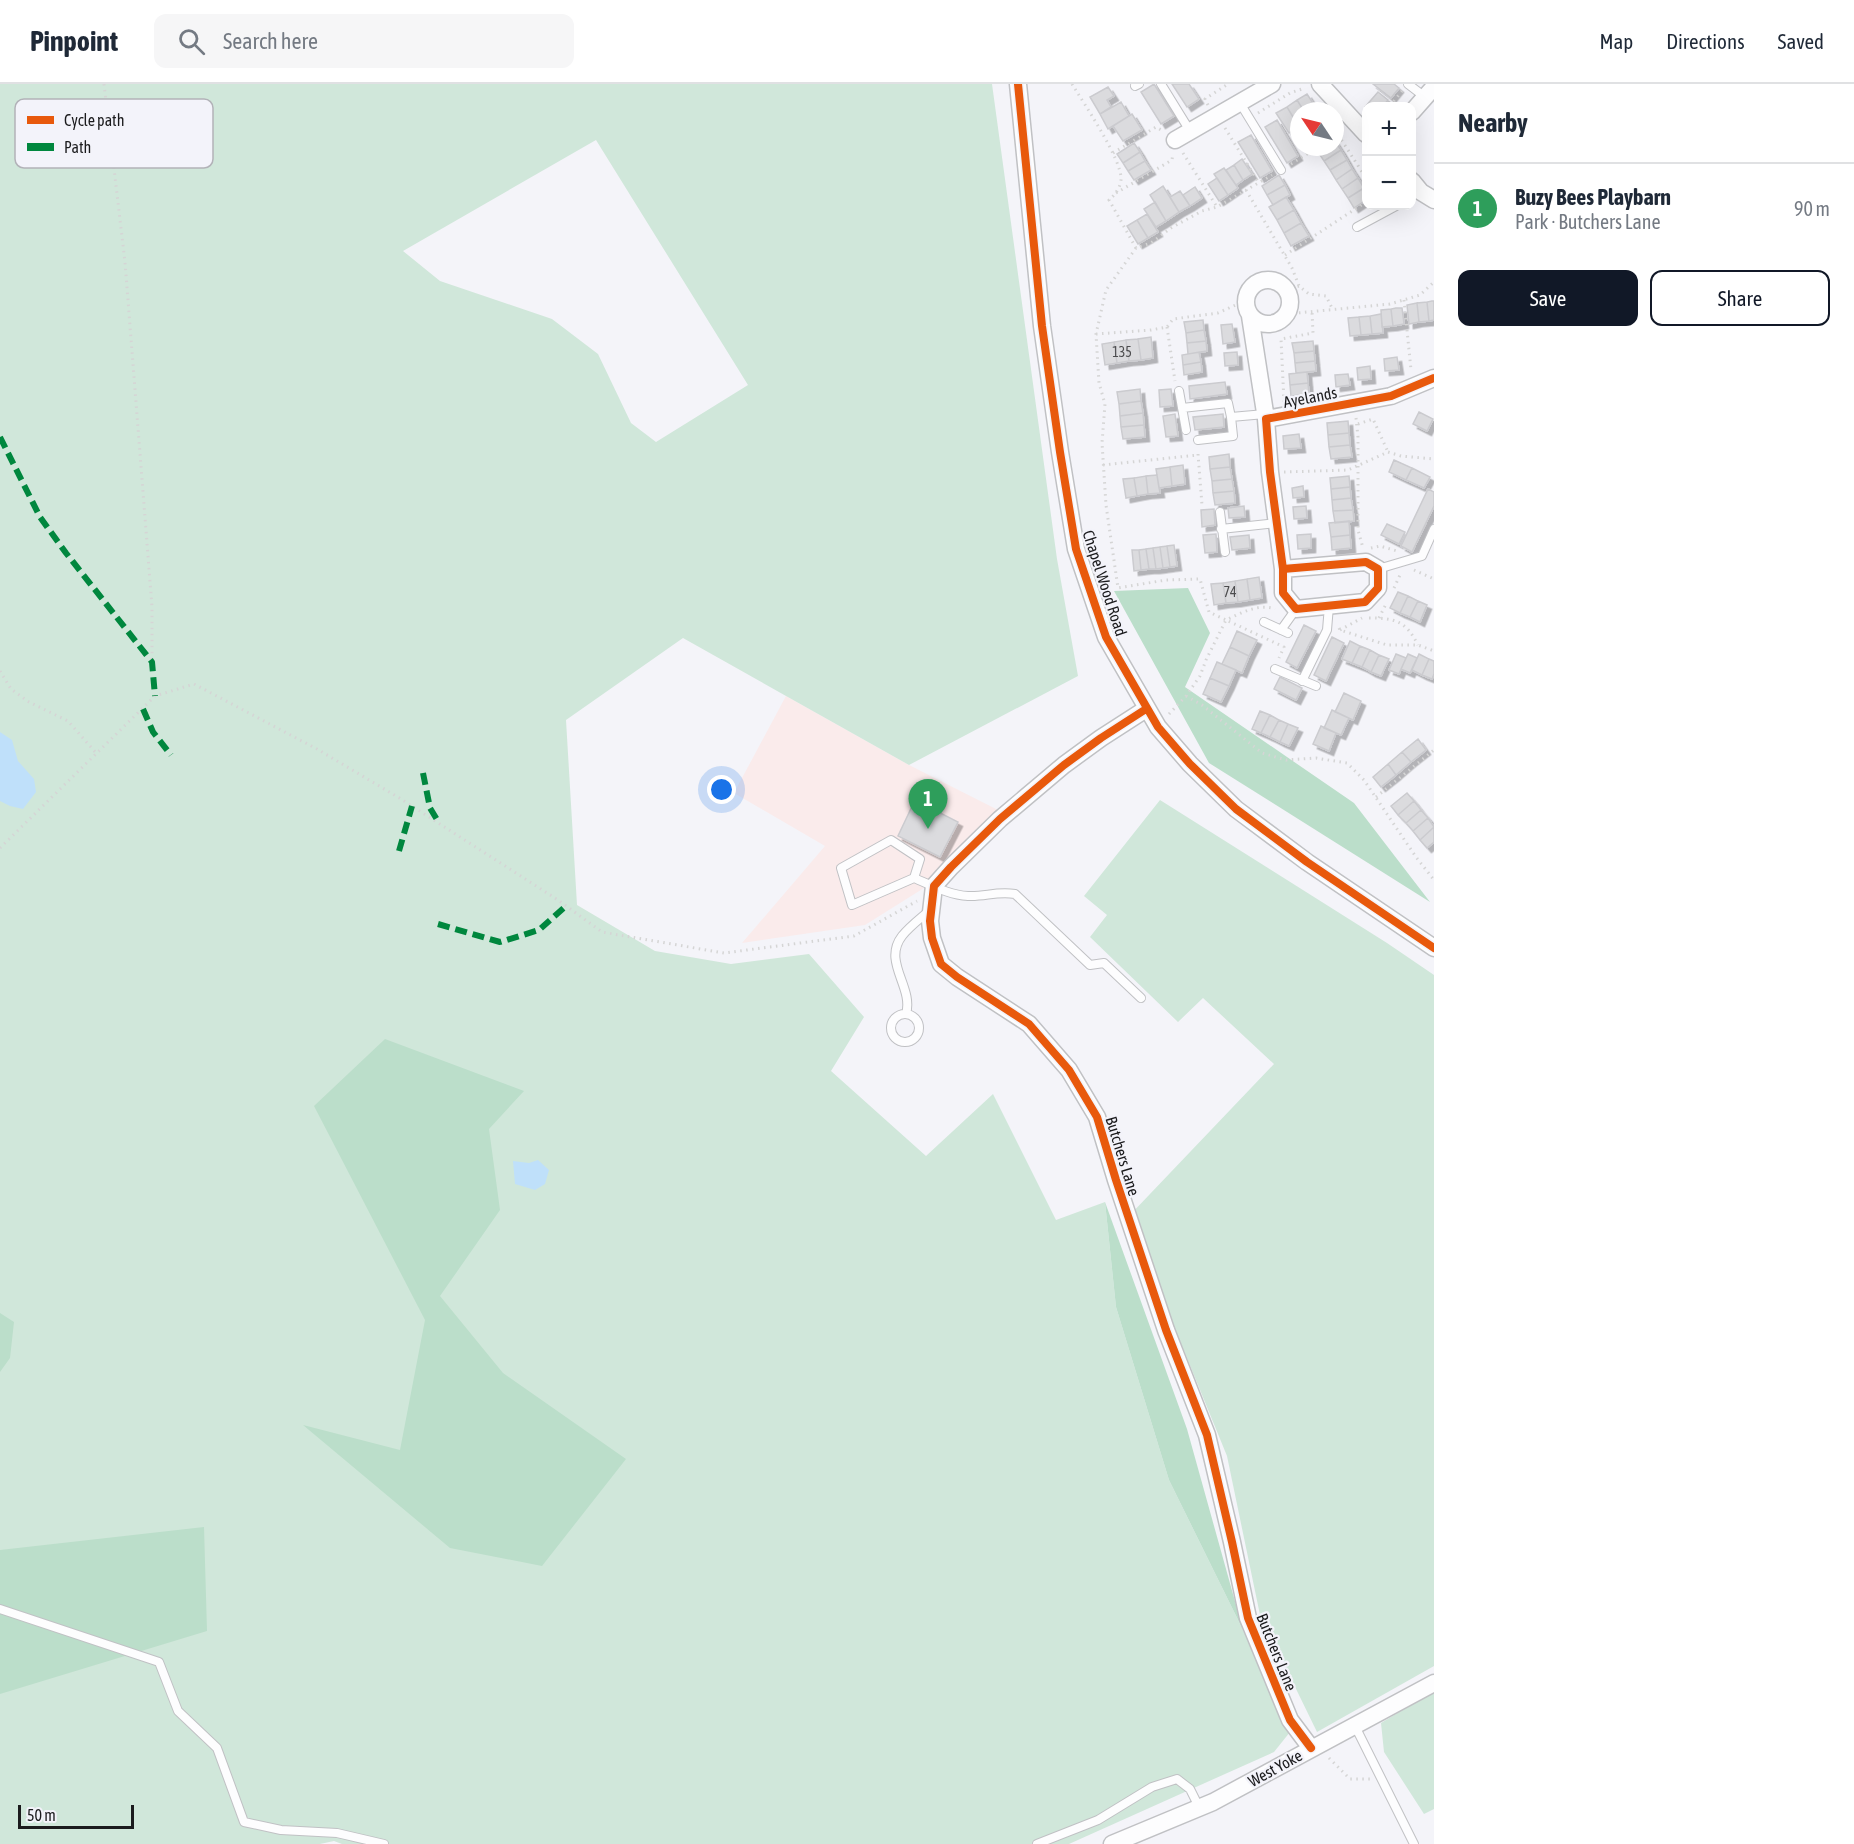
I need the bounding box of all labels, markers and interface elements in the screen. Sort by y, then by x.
search box [154,14,574,68]
text: Pinpoint [30,25,118,57]
icon: search [175,25,208,58]
text: Search here [223,28,318,54]
text: Map [1599,29,1633,53]
text: Directions [1666,29,1745,53]
text: Saved [1778,29,1824,53]
legend [15,99,213,168]
north arrow [1290,102,1344,156]
map controls [1362,102,1416,210]
button: + [1362,102,1416,156]
text: Nearby [1458,108,1528,138]
text: Cycle path [64,111,124,130]
text: Path [64,138,91,156]
button: − [1362,156,1416,210]
text: Buzy Bees Playbarn [1515,184,1671,210]
text: 1 [1473,197,1482,220]
text: 90 m [1794,197,1830,220]
text: Park · Butchers Lane [1515,210,1661,233]
button: Save [1458,270,1638,326]
button: Share [1650,270,1830,326]
house number: 135 [1112,344,1132,360]
street label: Ayelands [1282,383,1339,412]
street label: Chapel Wood Road [1078,528,1131,638]
house number: 74 [1223,584,1237,600]
your location [707,775,736,804]
pin: 1 [908,780,948,829]
street label: Butchers Lane [1102,1114,1144,1198]
street label: Butchers Lane [1253,1611,1301,1693]
street label: West Yoke [1245,1746,1305,1790]
scale bar [18,1802,134,1830]
text: 50 m [27,1806,56,1824]

